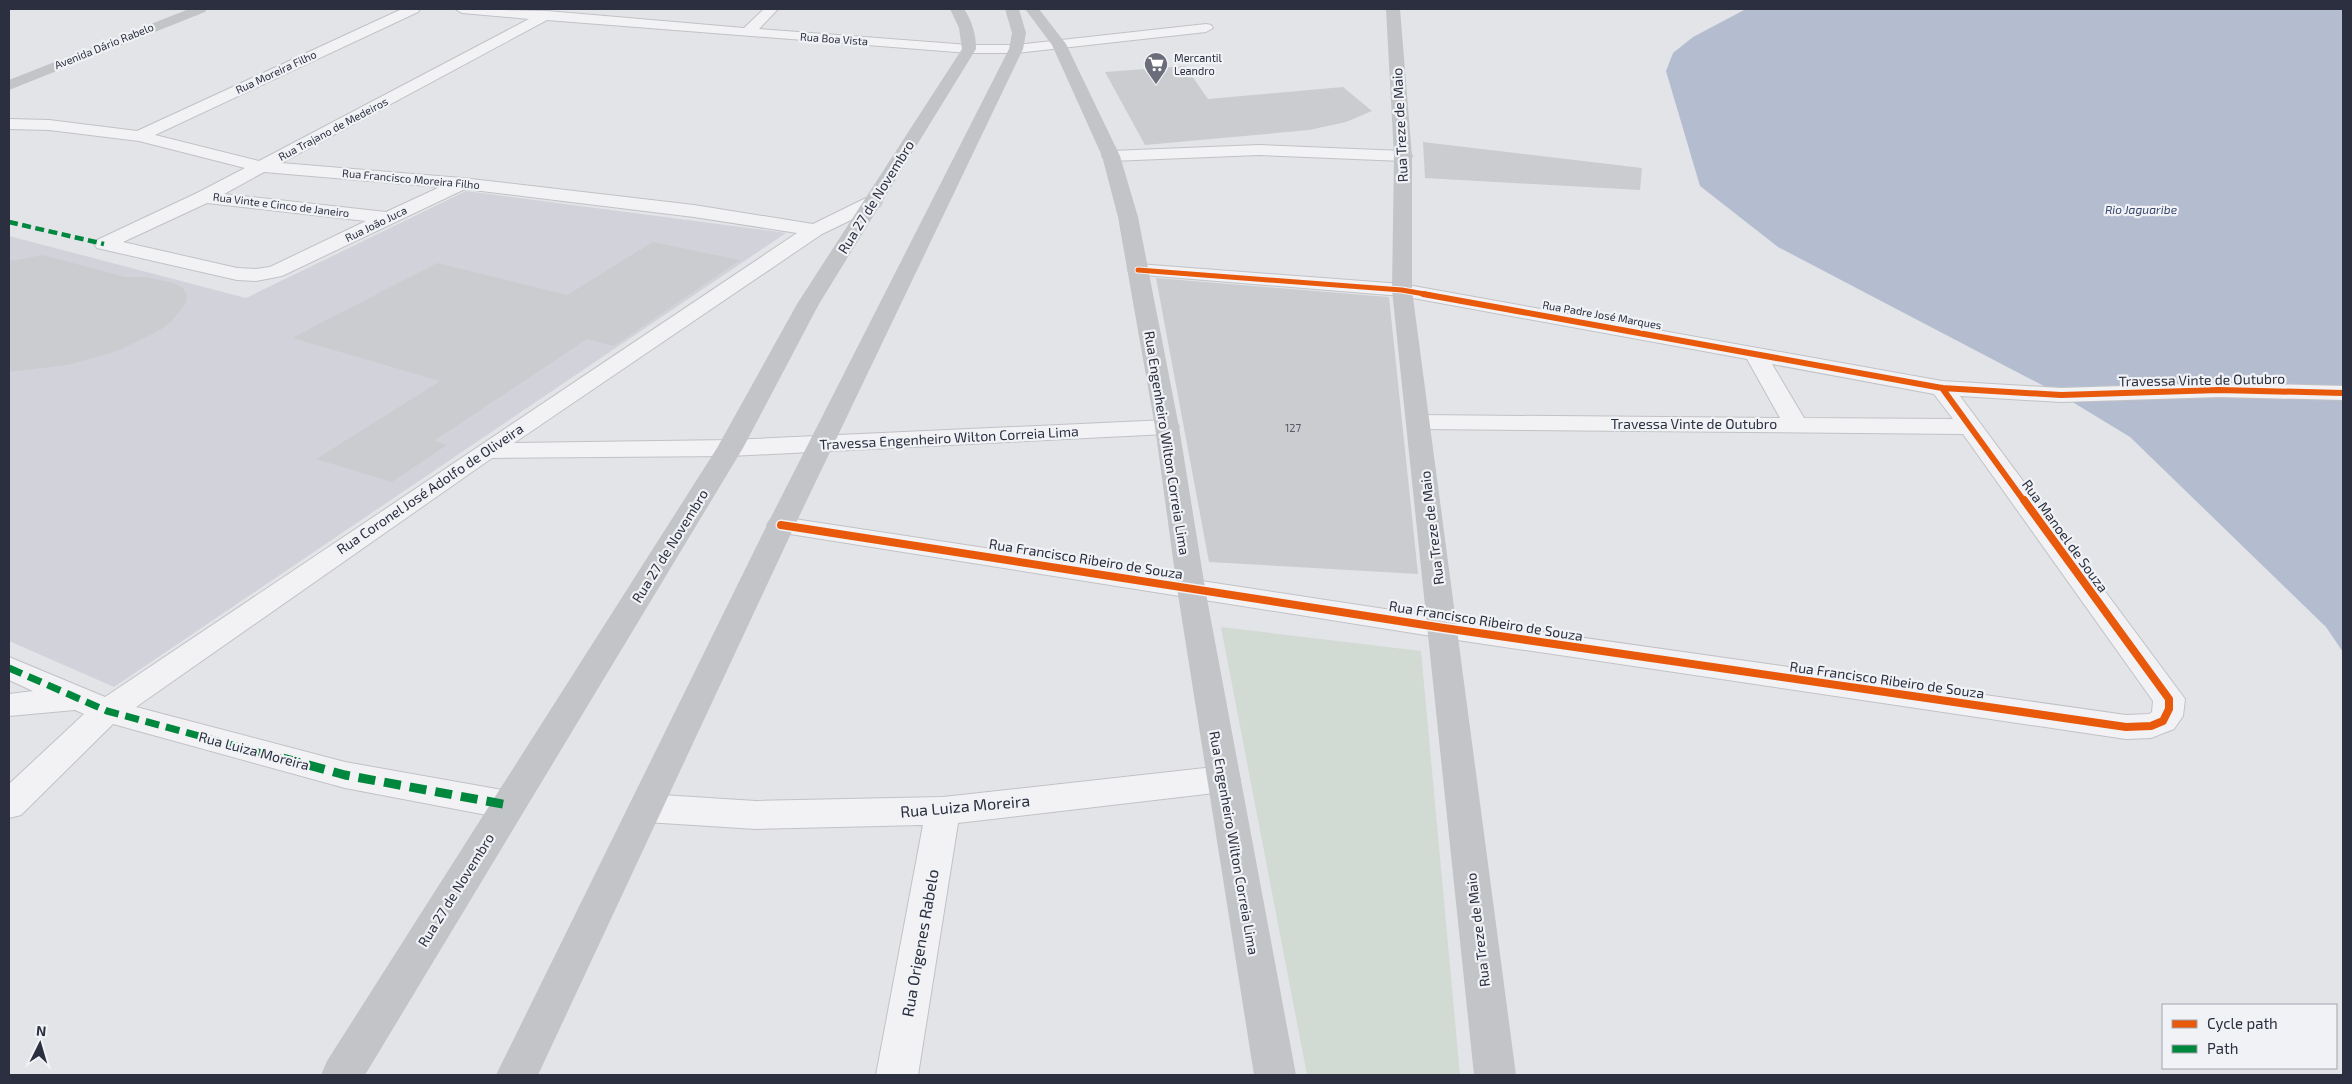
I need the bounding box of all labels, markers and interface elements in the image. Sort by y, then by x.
street label: Avenida Dário Rabelo [52,20,155,71]
street label: Rua Boa Vista [800,30,868,47]
street label: Rua Moreira Filho [233,47,318,96]
supermarket icon: Mercantil Leandro [1143,51,1169,85]
place label: Mercantil Leandro [1174,51,1223,77]
street label: Rua Treze de Maio [1388,67,1411,183]
street label: Rua Trajano de Medeiros [276,94,391,164]
street label: Rua 27 de Novembro [834,137,917,257]
street label: Rua Francisco Moreira Filho [342,166,480,191]
street label: Rua Vinte e Cinco de Janeiro [212,190,350,219]
water label: Rio Jaguaribe [2105,202,2178,216]
street label: Rua João Juca [343,203,409,244]
street label: Rua Padre José Marques [1542,298,1663,331]
street label: Rua Engenheiro Wilton Correia Lima [1141,329,1194,556]
street label: Travessa Vinte de Outubro [2119,370,2285,389]
street label: Travessa Vinte de Outubro [1611,415,1777,432]
street label: Rua Coronel José Adolfo de Oliveira [333,420,526,558]
house number: 127 [1285,421,1301,434]
street label: Travessa Engenheiro Wilton Correia Lima [819,422,1079,453]
street label: Rua Treze de Maio [1416,470,1447,586]
street label: Rua Manoel de Souza [2019,476,2112,595]
street label: Rua 27 de Novembro [628,486,711,606]
street label: Rua Francisco Ribeiro de Souza [988,535,1184,582]
street label: Rua Francisco Ribeiro de Souza [1388,597,1584,644]
street label: Rua Francisco Ribeiro de Souza [1789,657,1985,702]
street label: Rua Luiza Moreira [197,728,311,773]
street label: Rua Engenheiro Wilton Correia Lima [1206,730,1263,956]
street label: Rua Luiza Moreira [899,790,1031,821]
street label: Rua 27 de Novembro [414,830,497,950]
street label: Rua Origenes Rabelo [897,868,942,1018]
street label: Rua Treze de Maio [1462,872,1493,988]
legend [2162,1004,2337,1069]
text: Cycle path [2207,1014,2278,1032]
north arrow [15,1019,65,1069]
text: N [35,1022,47,1039]
text: Path [2207,1039,2238,1057]

